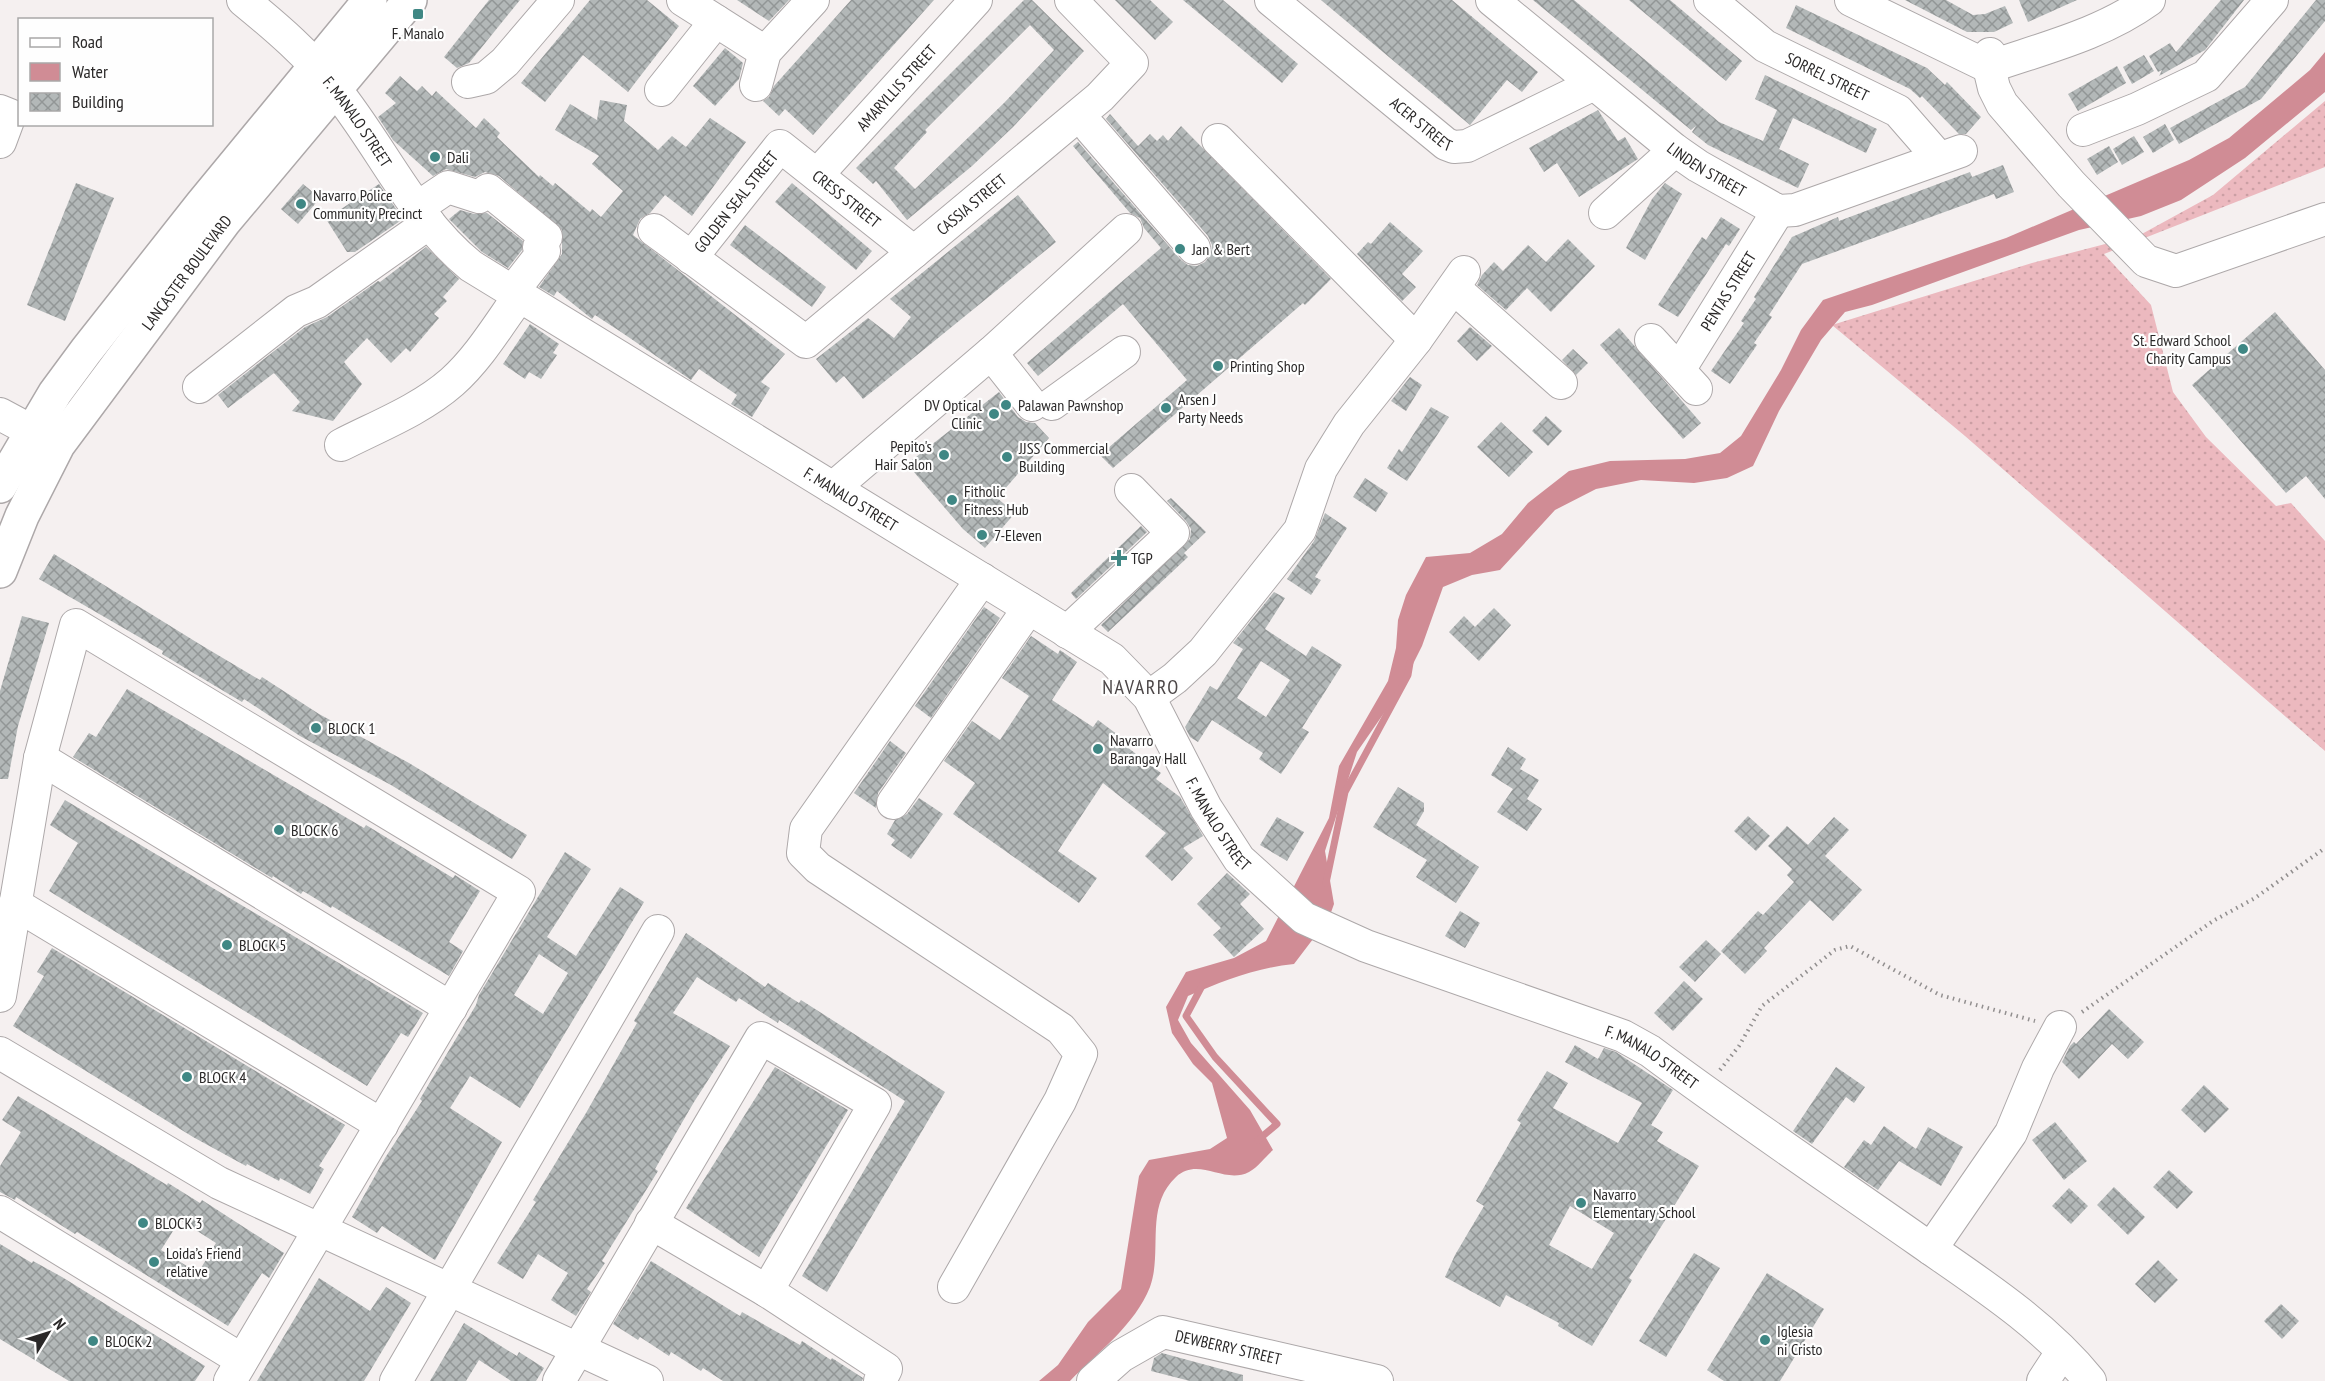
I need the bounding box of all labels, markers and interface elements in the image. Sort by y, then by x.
marker: F. Manalo [411,7,425,21]
legend [18,18,213,126]
place label: F. Manalo [392,23,444,43]
text: Road [72,30,103,53]
street label: AMARYLLIS STREET [852,40,941,135]
street label: SORREL STREET [1782,48,1872,105]
text: Water [72,60,108,83]
street label: F. MANALO STREET [319,72,396,171]
text: Building [72,90,124,113]
street label: ACER STREET [1386,92,1455,155]
street label: LINDEN STREET [1663,138,1750,201]
place label: Dali [447,147,469,167]
street label: GOLDEN SEAL STREET [689,147,782,256]
marker: Dali [428,150,442,164]
street label: CRESS STREET [808,166,885,232]
street label: CASSIA STREET [932,169,1010,239]
place label: Navarro Police Community Precinct [313,185,423,223]
marker: Navarro Police Community Precinct [294,197,308,211]
street label: LANCASTER BOULEVARD [137,211,236,334]
place label: Jan & Bert [1191,239,1250,259]
marker: Jan & Bert [1173,242,1187,256]
street label: PENTAS STREET [1696,248,1760,334]
place label: St. Edward School Charity Campus [2133,330,2231,368]
marker: St. Edward School Charity Campus [2236,342,2250,356]
place label: Printing Shop [1230,356,1305,376]
marker: Printing Shop [1211,359,1225,373]
place label: Arsen J Party Needs [1178,389,1243,427]
place label: DV Optical Clinic [924,395,982,433]
place label: Palawan Pawnshop [1018,395,1124,415]
marker: Palawan Pawnshop [999,398,1013,412]
marker: Arsen J Party Needs [1159,401,1173,415]
marker: DV Optical Clinic [987,407,1001,421]
place label: Pepito's Hair Salon [875,436,932,474]
place label: JJSS Commercial Building [1018,438,1109,476]
marker: Pepito's Hair Salon [937,448,951,462]
marker: JJSS Commercial Building [1000,450,1014,464]
street label: F. MANALO STREET [800,463,902,535]
place label: Fitholic Fitness Hub [964,481,1029,519]
marker: Fitholic Fitness Hub [945,493,959,507]
place label: 7-Eleven [994,525,1042,545]
marker: 7-Eleven [975,528,989,542]
place label: TGP [1131,548,1153,568]
marker: TGP [1112,551,1126,565]
district label: NAVARRO [1102,674,1180,700]
place label: BLOCK 1 [328,718,375,738]
marker: BLOCK 1 [309,721,323,735]
place label: Navarro Barangay Hall [1110,730,1187,768]
marker: Navarro Barangay Hall [1091,742,1105,756]
street label: F. MANALO STREET [1182,774,1255,875]
place label: BLOCK 6 [291,820,338,840]
marker: BLOCK 6 [272,823,286,837]
place label: BLOCK 5 [239,935,286,955]
marker: BLOCK 5 [220,938,234,952]
street label: F. MANALO STREET [1603,1021,1702,1093]
place label: BLOCK 4 [199,1067,246,1087]
marker: BLOCK 4 [180,1070,194,1084]
place label: Navarro Elementary School [1593,1184,1696,1222]
marker: Navarro Elementary School [1574,1196,1588,1210]
place label: BLOCK 3 [155,1213,202,1233]
marker: BLOCK 3 [136,1216,150,1230]
place label: Loida’s Friend relative [166,1243,241,1281]
marker: Loida’s Friend relative [147,1255,161,1269]
north arrow [18,1303,78,1363]
text: N [49,1314,70,1333]
place label: Iglesia ni Cristo [1777,1321,1823,1359]
street label: DEWBERRY STREET [1173,1325,1283,1369]
place label: BLOCK 2 [105,1331,152,1351]
marker: Iglesia ni Cristo [1758,1333,1772,1347]
marker: BLOCK 2 [86,1334,100,1348]

